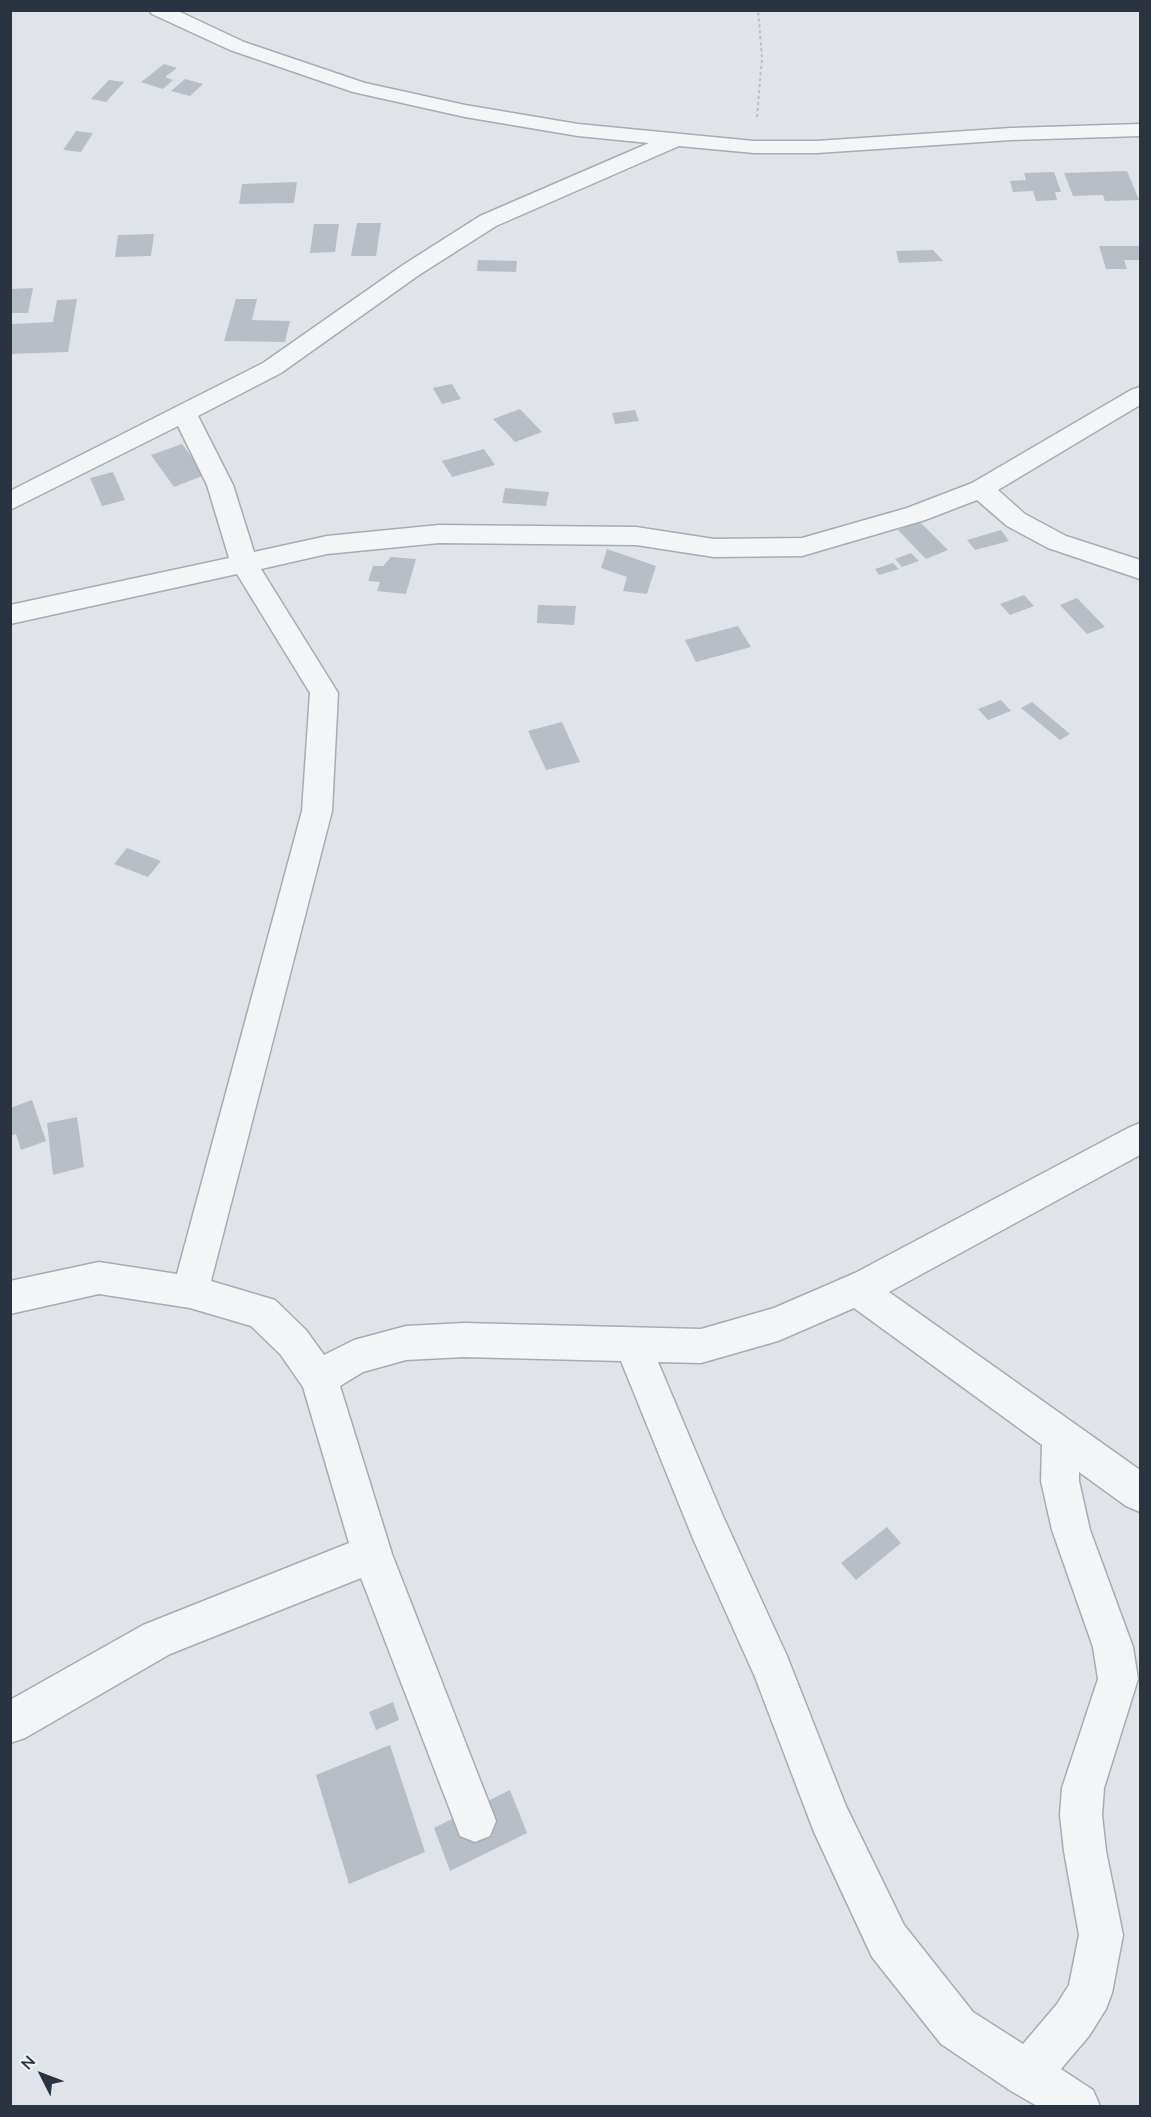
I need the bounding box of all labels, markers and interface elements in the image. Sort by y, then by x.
north arrow [12,2045,72,2105]
text: N [16,2051,41,2075]

